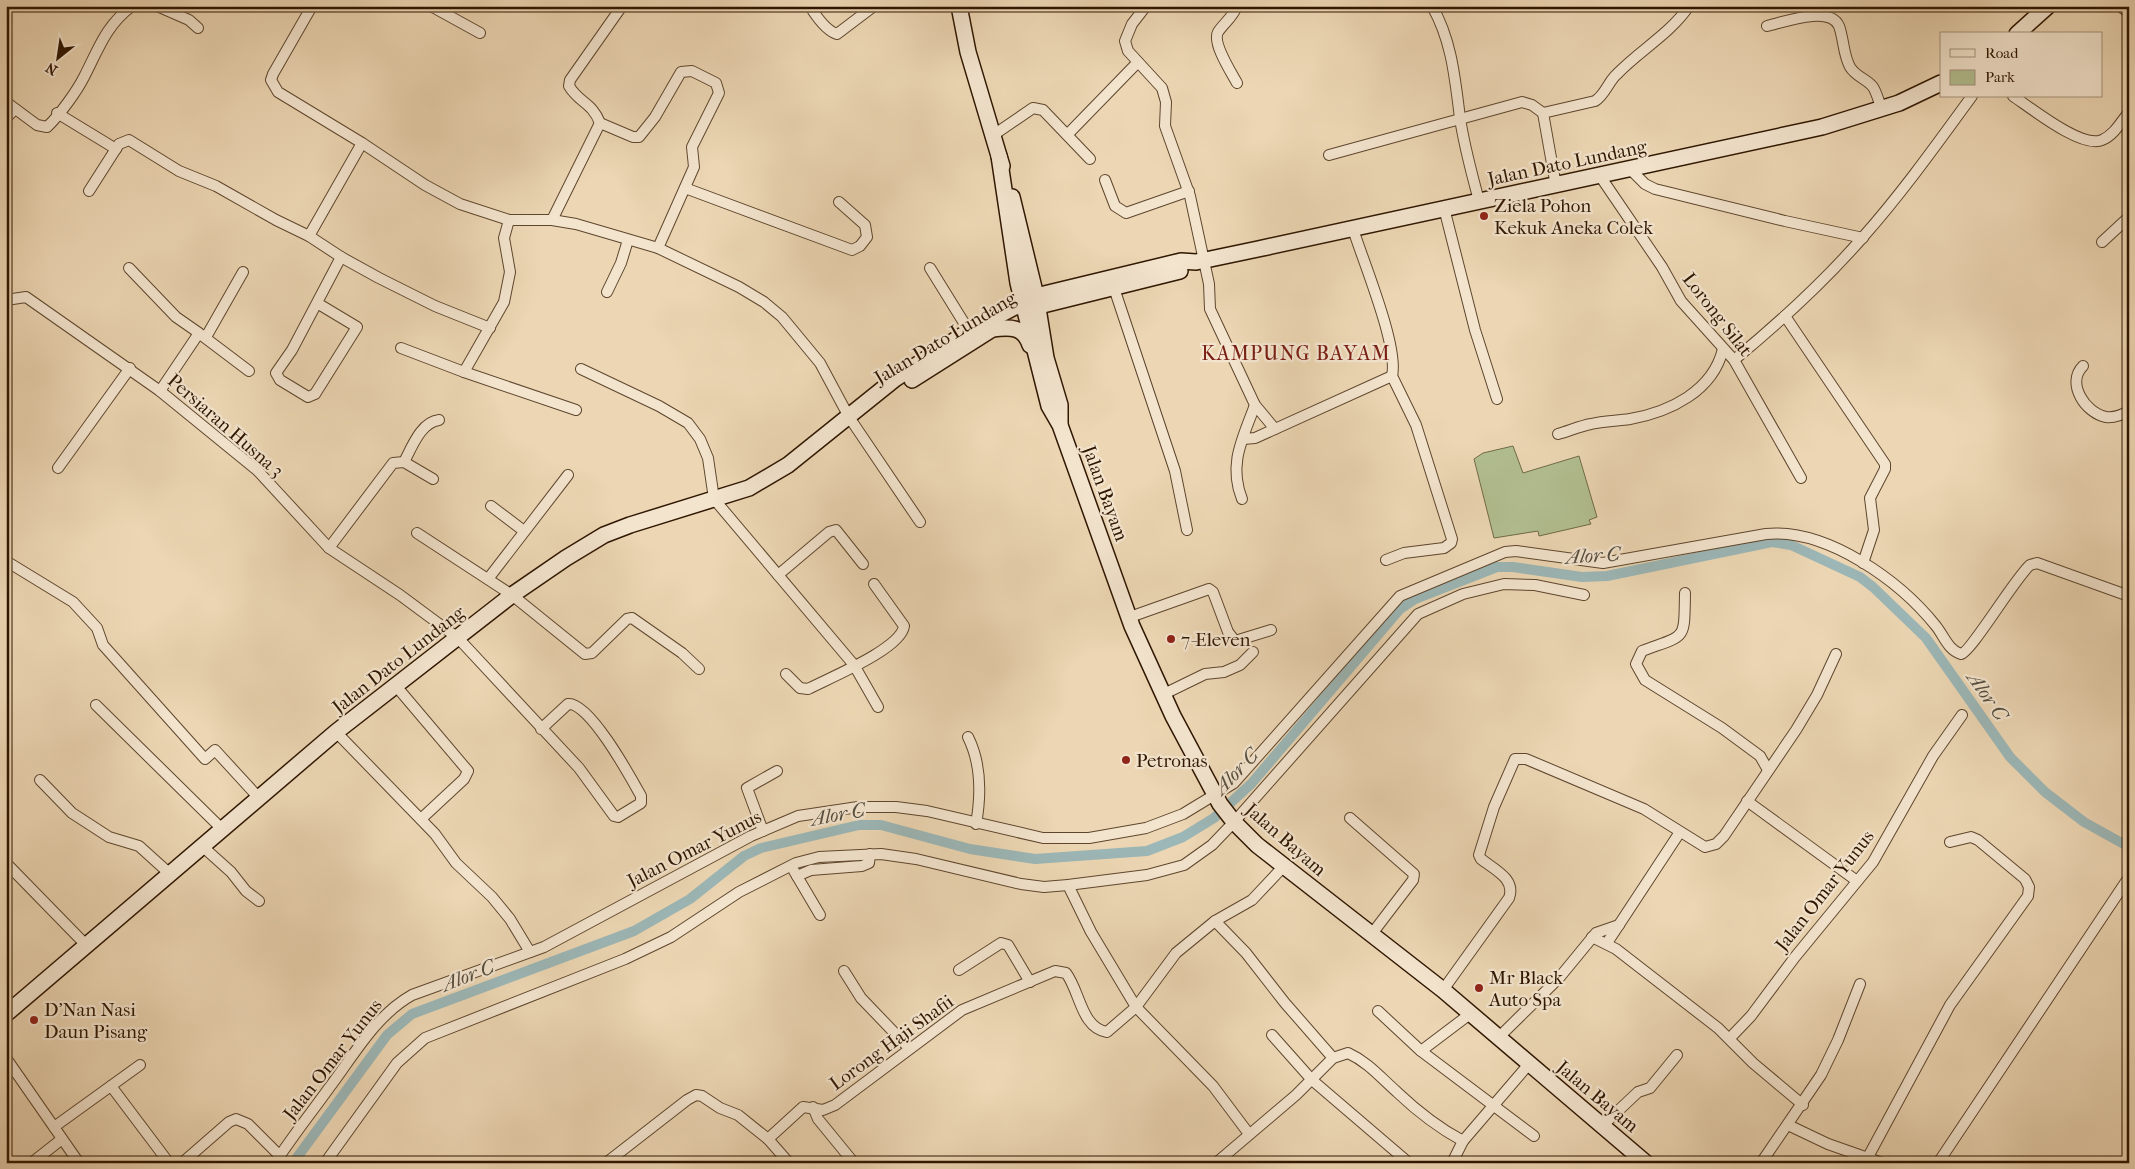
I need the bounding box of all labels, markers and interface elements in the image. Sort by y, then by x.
north arrow [32,32,82,82]
legend [1940,32,2102,98]
text: Road [1985,44,2019,62]
text: N [43,59,61,79]
text: Park [1985,68,2015,86]
street label: Jalan Dato Lundang [1484,135,1650,191]
place label: Ziela Pohon Kekuk Aneka Colek [1494,195,1653,239]
marker: Ziela Pohon Kekuk Aneka Colek [1478,210,1490,222]
street label: Lorong Silat [1678,268,1757,361]
street label: Jalan Dato Lundang [869,286,1021,390]
district label: KAMPUNG BAYAM [1201,342,1391,365]
street label: Persiaran Husna 3 [163,369,288,482]
street label: Jalan Bayam [1077,441,1133,544]
water label: Alor C [1562,542,1623,569]
street label: Jalan Dato Lundang [326,601,470,720]
place label: 7-Eleven [1181,629,1251,651]
marker: 7-Eleven [1165,633,1177,645]
water label: Alor C [1961,665,2014,727]
water label: Alor C [1207,742,1265,801]
place label: Petronas [1136,750,1208,772]
marker: Petronas [1120,754,1132,766]
street label: Jalan Bayam [1239,797,1330,881]
water label: Alor C [806,798,869,831]
street label: Jalan Omar Yunus [622,806,765,893]
street label: Jalan Omar Yunus [1770,826,1879,957]
water label: Alor C [436,954,500,997]
place label: Mr Black Auto Spa [1488,967,1563,1011]
marker: Mr Black Auto Spa [1473,982,1485,994]
street label: Lorong Haji Shafii [825,990,958,1095]
street label: Jalan Omar Yunus [278,995,387,1126]
place label: D’Nan Nasi Daun Pisang [44,999,148,1043]
marker: D’Nan Nasi Daun Pisang [28,1014,40,1026]
street label: Jalan Bayam [1550,1055,1643,1137]

